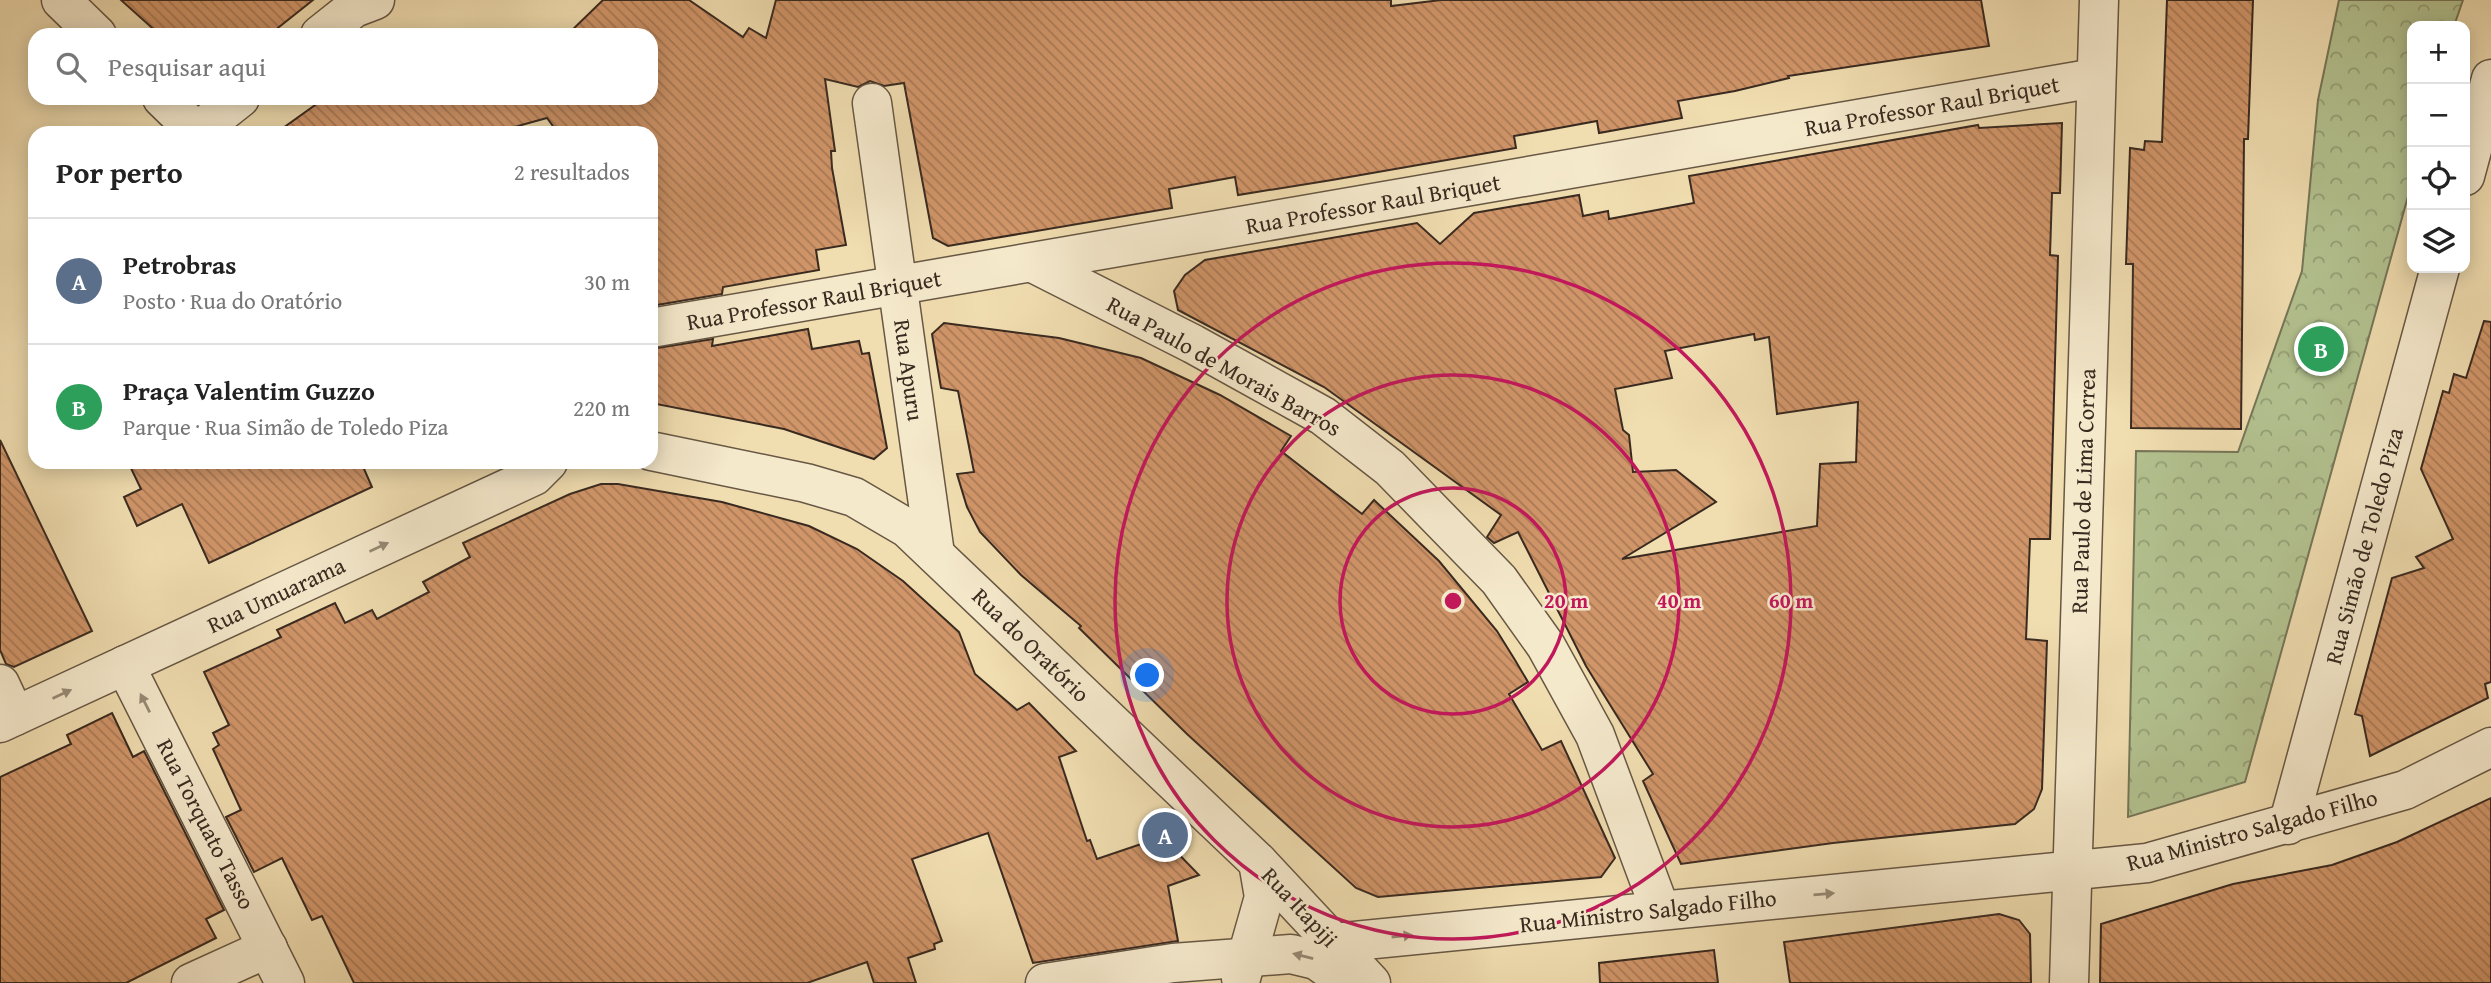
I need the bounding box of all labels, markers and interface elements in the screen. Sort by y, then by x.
map controls [2407,21,2470,273]
button: + [2407,21,2470,84]
search box [28,28,658,105]
text: Pesquisar aqui [108,47,266,86]
icon: search [52,48,90,86]
street label: Rua Professor Raul Briquet [1802,67,2062,144]
button: − [2407,84,2470,147]
button: locate [2407,147,2470,210]
text: Por perto [56,150,183,194]
text: 2 resultados [514,155,630,188]
street label: Rua Professor Raul Briquet [1243,165,1503,242]
button: layers [2407,210,2470,273]
text: Petrobras [123,245,237,284]
street label: Rua Professor Raul Briquet [684,261,944,338]
text: A [72,265,86,298]
text: 30 m [584,265,630,298]
text: Posto · Rua do Oratório [123,284,342,317]
street label: Rua Paulo de Morais Barros [1101,287,1347,444]
street label: Rua Apuru [886,317,933,423]
pin: B [2298,323,2344,375]
street label: Rua Paulo de Lima Correa [2062,368,2103,614]
text: Praça Valentim Guzzo [123,371,375,410]
text: B [72,391,86,424]
text: 220 m [573,391,630,424]
text: Parque · Rua Simão de Toledo Piza [123,410,448,443]
street label: Rua Simão de Toledo Piza [2316,424,2411,668]
one-way arrow [369,541,389,553]
street label: Rua Umuarama [201,548,350,641]
street label: Rua do Oratório [965,580,1098,709]
text: 20 m [1544,585,1588,616]
text: 40 m [1657,585,1701,616]
text: 60 m [1769,585,1813,616]
centre of rings [1441,589,1465,613]
your location [1130,658,1164,692]
one-way arrow [52,689,72,700]
one-way arrow [139,693,150,713]
street label: Rua Torquato Tasso [149,733,264,915]
street label: Rua Ministro Salgado Filho [2123,780,2381,879]
pin: A [1142,809,1188,861]
street label: Rua Itapiji [1254,859,1346,954]
street label: Rua Ministro Salgado Filho [1518,881,1778,940]
one-way arrow [1813,888,1835,899]
one-way arrow [1391,930,1413,941]
one-way arrow [1292,951,1314,962]

